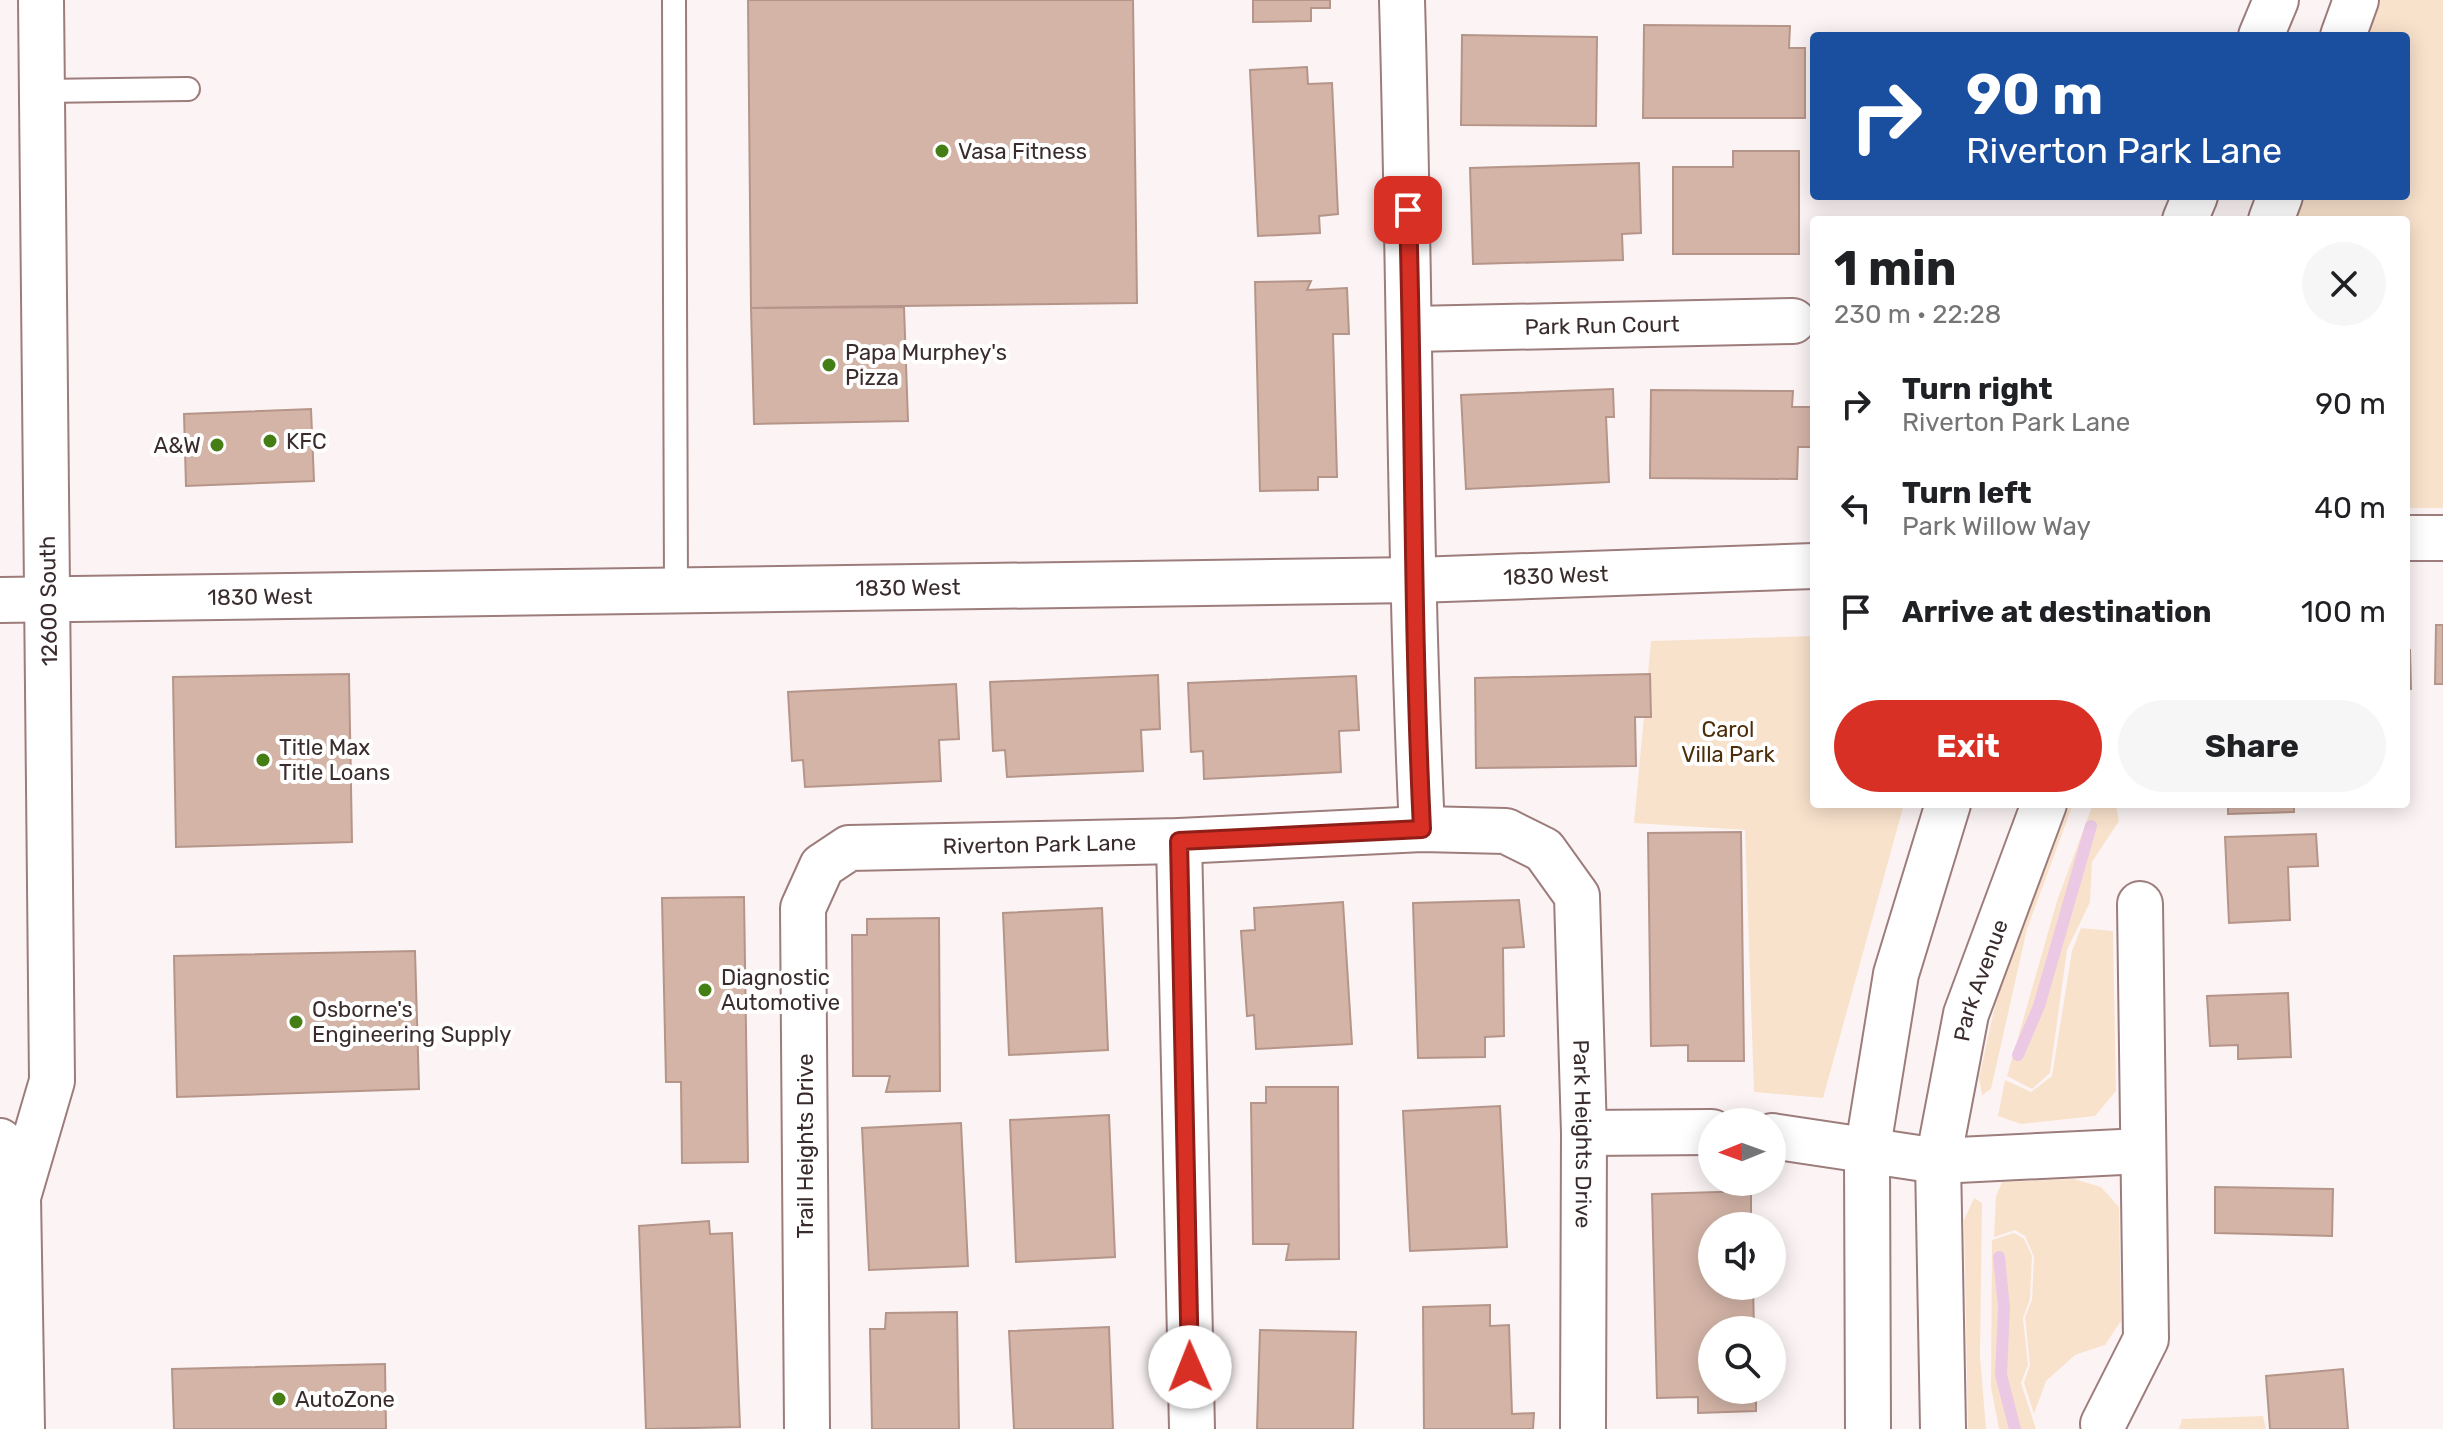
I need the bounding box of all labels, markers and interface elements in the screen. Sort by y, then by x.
text: 90 m [1966,62,2103,128]
icon: right [1834,64,1938,168]
text: Riverton Park Lane [1966,129,2282,172]
place label: Vasa Fitness [958,138,1087,165]
marker: Vasa Fitness [933,142,951,160]
pin [1374,176,1442,244]
icon: arrive [1386,188,1430,232]
text: 1 min [1834,240,1957,297]
button: close [2302,242,2386,326]
text: 230 m · 22:28 [1834,299,2001,330]
street label: Park Run Court [1524,310,1680,341]
place label: Papa Murphey's Pizza [845,339,1007,391]
marker: Papa Murphey's Pizza [820,356,838,374]
text: Turn right [1902,371,2053,407]
icon: right [1834,382,1878,426]
text: 90 m [2315,386,2386,422]
text: Riverton Park Lane [1902,407,2130,438]
place label: KFC [286,428,327,455]
place label: A&W [154,432,201,459]
marker: KFC [261,432,279,450]
marker: A&W [208,436,226,454]
text: Turn left [1902,475,2032,511]
icon: left [1834,486,1878,530]
text: 40 m [2314,490,2386,526]
text: Park Willow Way [1902,511,2091,542]
street label: 12600 South [34,536,63,666]
street label: 1830 West [1503,560,1609,591]
street label: 1830 West [855,573,961,602]
street label: 1830 West [207,583,313,611]
icon: arrive [1834,590,1878,634]
text: Arrive at destination [1902,594,2212,630]
text: 100 m [2301,594,2386,630]
button: Exit [1834,700,2102,792]
button: Share [2118,700,2386,792]
park label: Carol Villa Park [1681,716,1775,768]
place label: Title Max Title Loans [279,734,390,786]
marker: Title Max Title Loans [254,751,272,769]
street label: Riverton Park Lane [942,829,1136,860]
street label: Park Avenue [1948,916,2014,1044]
place label: Diagnostic Automotive [721,964,840,1016]
marker: Diagnostic Automotive [696,981,714,999]
place label: Osborne's Engineering Supply [312,996,511,1048]
marker: Osborne's Engineering Supply [287,1013,305,1031]
street label: Park Heights Drive [1567,1039,1597,1228]
street label: Trail Heights Drive [792,1053,819,1239]
north arrow [1698,1108,1786,1196]
map controls [1698,1108,1786,1404]
button: sound [1698,1212,1786,1300]
button: search [1698,1316,1786,1404]
position arrow [1148,1325,1232,1409]
place label: AutoZone [295,1386,395,1413]
marker: AutoZone [270,1390,288,1408]

